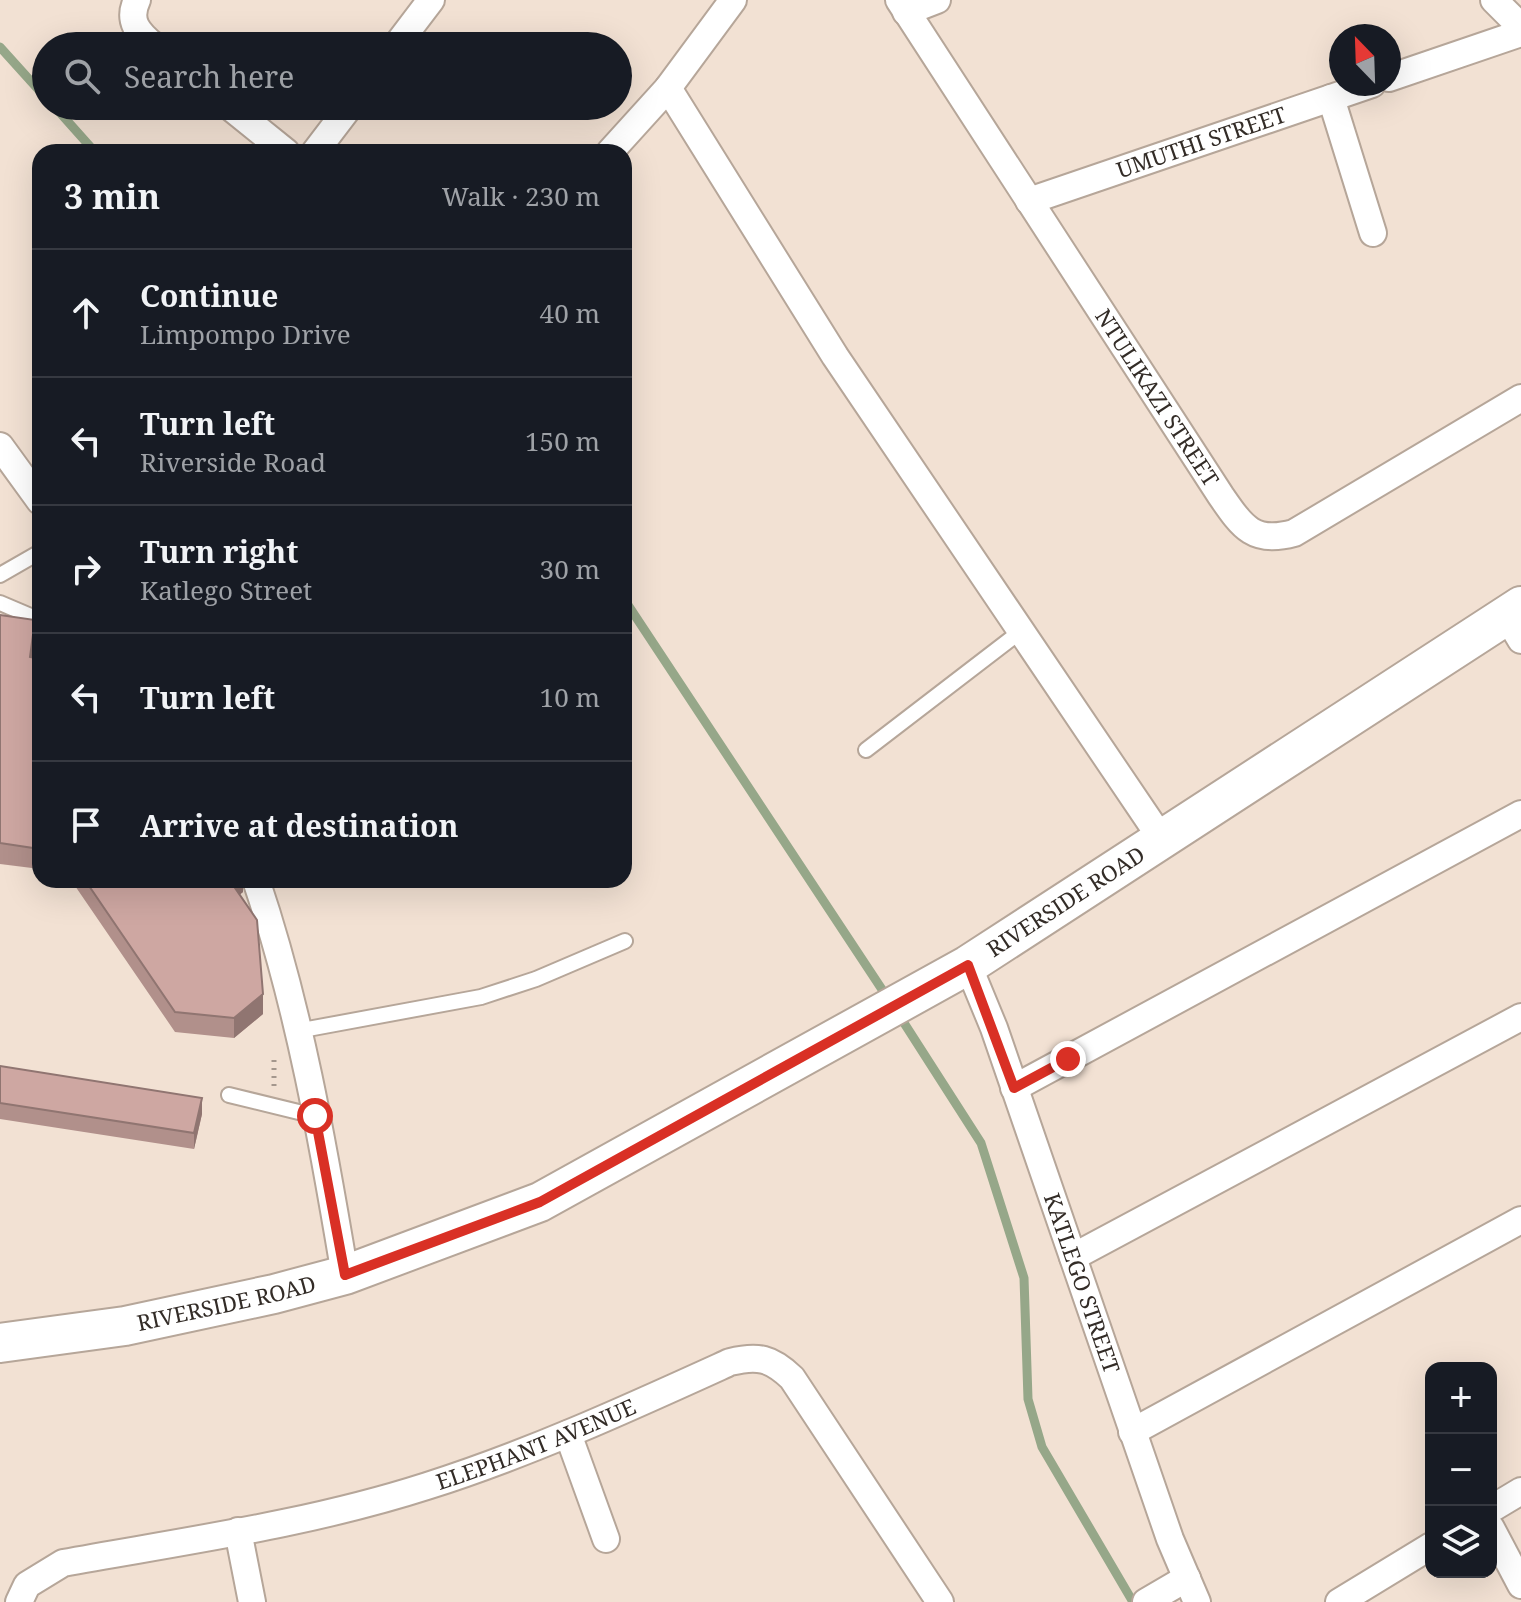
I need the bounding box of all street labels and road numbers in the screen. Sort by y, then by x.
street label: UMUTHI STREET [1112,98,1290,184]
street label: NTULIKAZI STREET [1089,302,1227,492]
street label: RIVERSIDE ROAD [980,838,1150,963]
street label: KATLEGO STREET [1038,1189,1128,1377]
street label: RIVERSIDE ROAD [134,1268,319,1337]
street label: ELEPHANT AVENUE [432,1390,640,1496]

